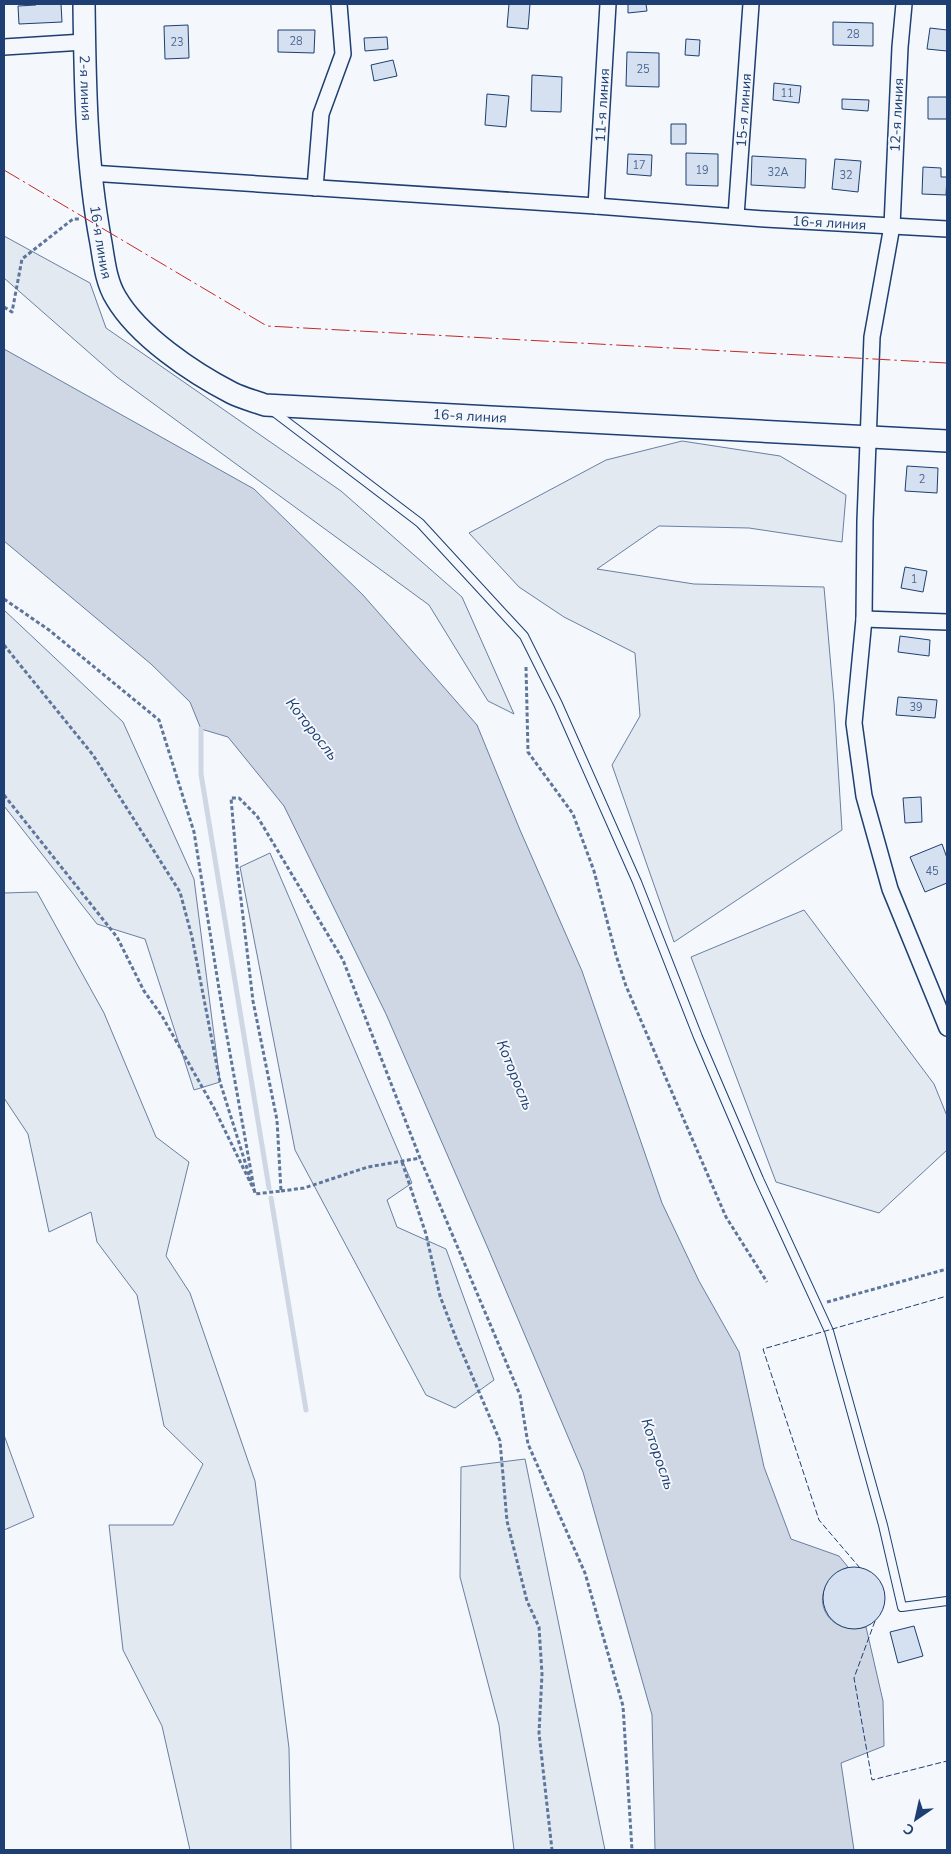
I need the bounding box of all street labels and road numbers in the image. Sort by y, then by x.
street label: 2-я линия [75,55,97,121]
street label: 11-я линия [590,68,614,143]
street label: 15-я линия [731,73,756,148]
street label: 12-я линия [886,78,908,152]
street label: 16-я линия [85,204,117,281]
street label: 16-я линия [792,211,867,234]
street label: 16-я линия [432,404,507,427]

